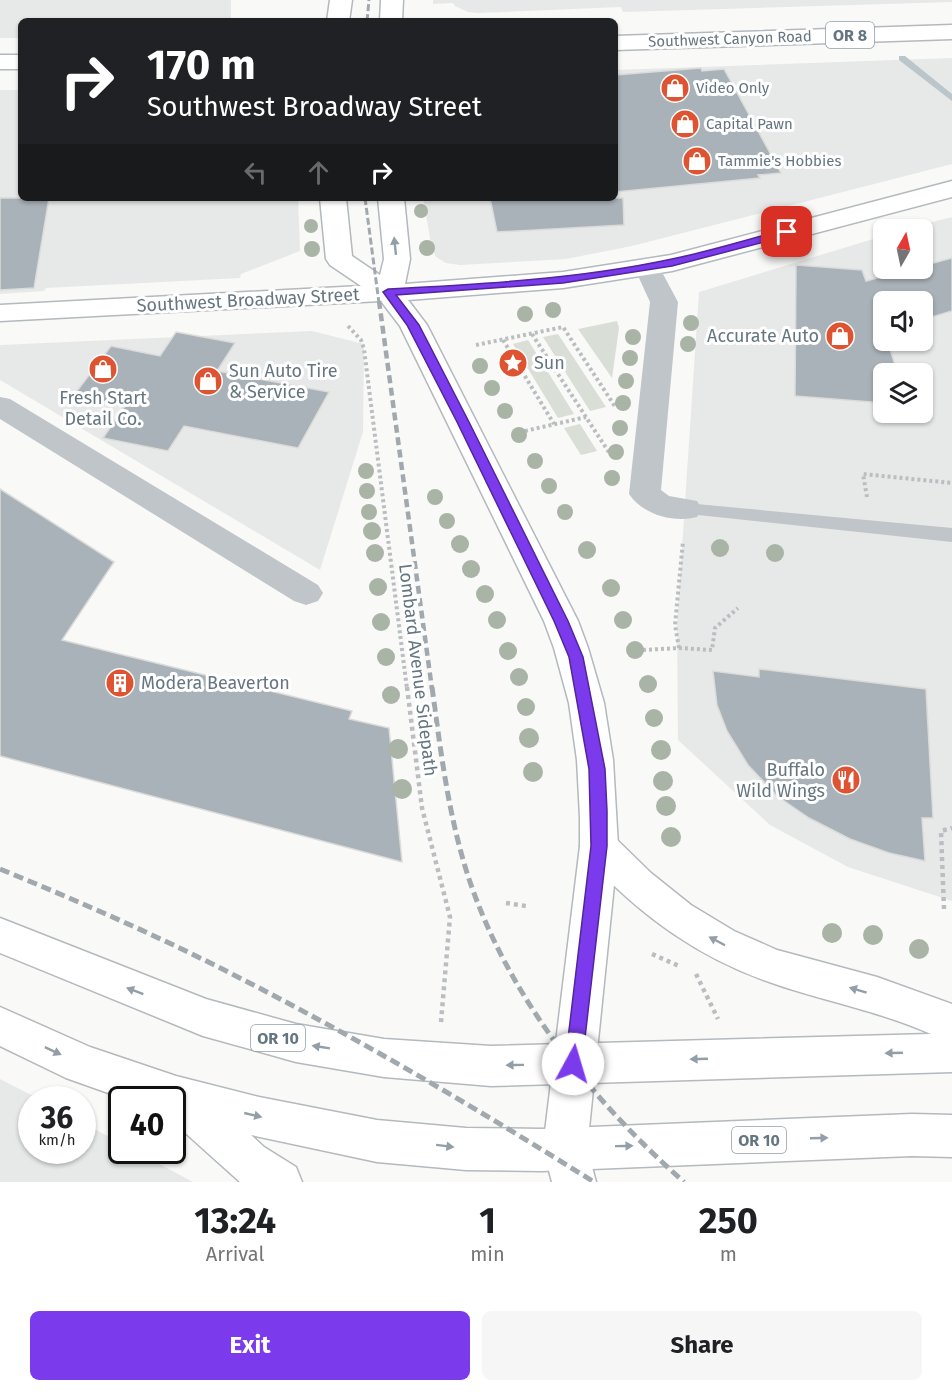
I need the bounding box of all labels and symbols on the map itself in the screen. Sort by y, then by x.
road number: OR 8 [826,22,874,48]
street label: Southwest Canyon Road [648,27,812,51]
shop icon: Video Only [659,72,691,104]
place label: Video Only [696,79,770,97]
shop icon: Capital Pawn [669,108,701,140]
place label: Capital Pawn [706,115,793,133]
shop icon: Tammie's Hobbies [681,145,713,177]
place label: Tammie's Hobbies [718,152,841,170]
pin [761,206,812,257]
north arrow [873,219,933,279]
one-way arrow [390,236,400,255]
street label: Southwest Broadway Street [136,283,360,317]
shop icon: Accurate Auto [824,320,856,352]
place label: Accurate Auto [707,325,819,347]
place icon: Sun [497,347,529,379]
place label: Sun [534,352,565,374]
shop icon: Fresh Start Detail Co. [87,353,119,385]
place label: Sun Auto Tire & Service [229,360,338,403]
shop icon: Sun Auto Tire & Service [192,365,224,397]
place label: Fresh Start Detail Co. [59,387,147,430]
street label: Lombard Avenue Sidepath [394,562,442,778]
building icon: Modera Beaverton [104,667,136,699]
place label: Modera Beaverton [141,672,290,694]
place label: Buffalo Wild Wings [736,759,825,802]
restaurant icon: Buffalo Wild Wings [830,764,862,796]
one-way arrow [708,936,725,946]
one-way arrow [849,984,867,994]
one-way arrow [126,985,144,995]
road number: OR 10 [251,1025,305,1051]
position arrow [541,1032,605,1096]
one-way arrow [311,1043,330,1052]
one-way arrow [44,1046,61,1055]
one-way arrow [884,1048,903,1057]
one-way arrow [689,1054,708,1063]
one-way arrow [505,1061,524,1070]
speed limit sign: 40 [108,1086,186,1164]
one-way arrow [244,1111,262,1121]
road number: OR 10 [732,1127,786,1153]
one-way arrow [809,1134,828,1143]
one-way arrow [436,1142,455,1151]
one-way arrow [614,1142,633,1151]

